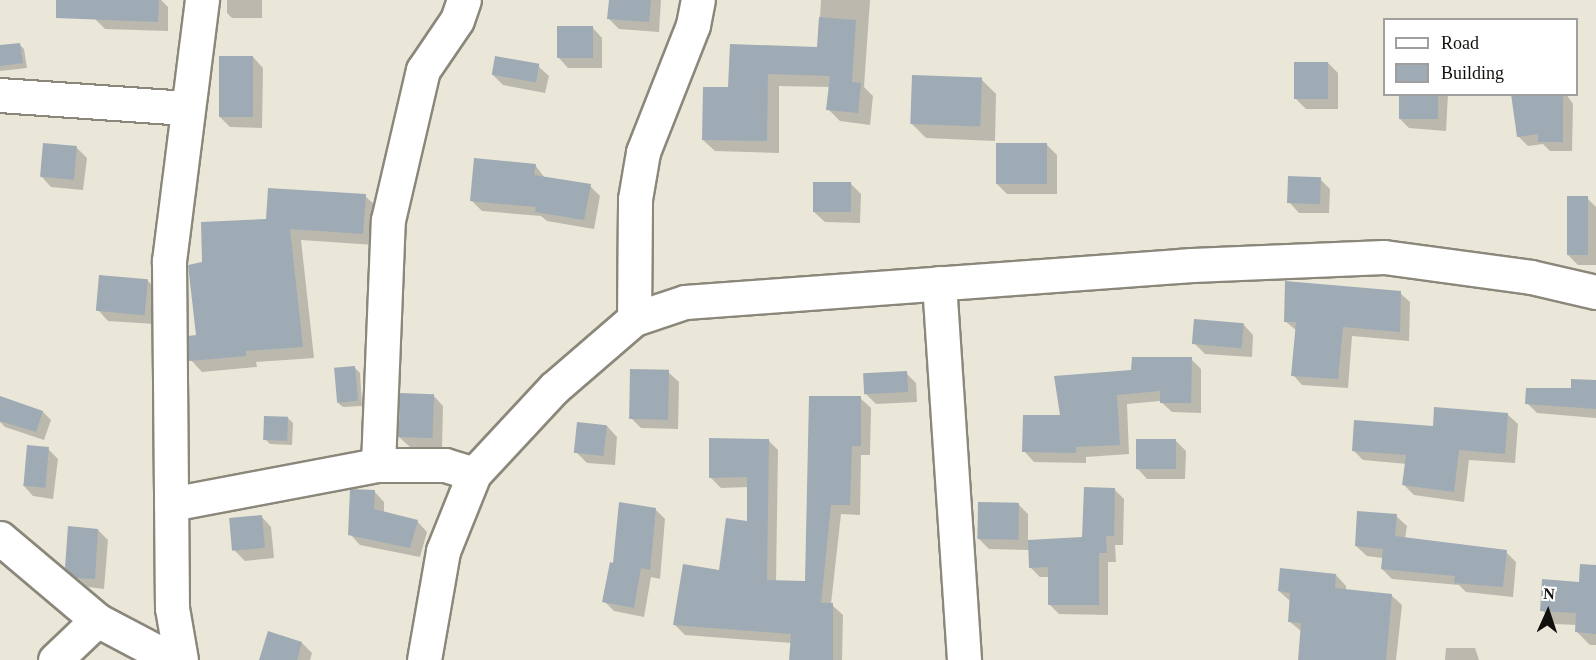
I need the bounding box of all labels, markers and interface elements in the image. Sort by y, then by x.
legend [1383,18,1578,96]
text: Road [1441,33,1479,53]
text: Building [1441,63,1504,83]
north arrow [1518,582,1578,642]
text: N [1543,585,1555,602]

